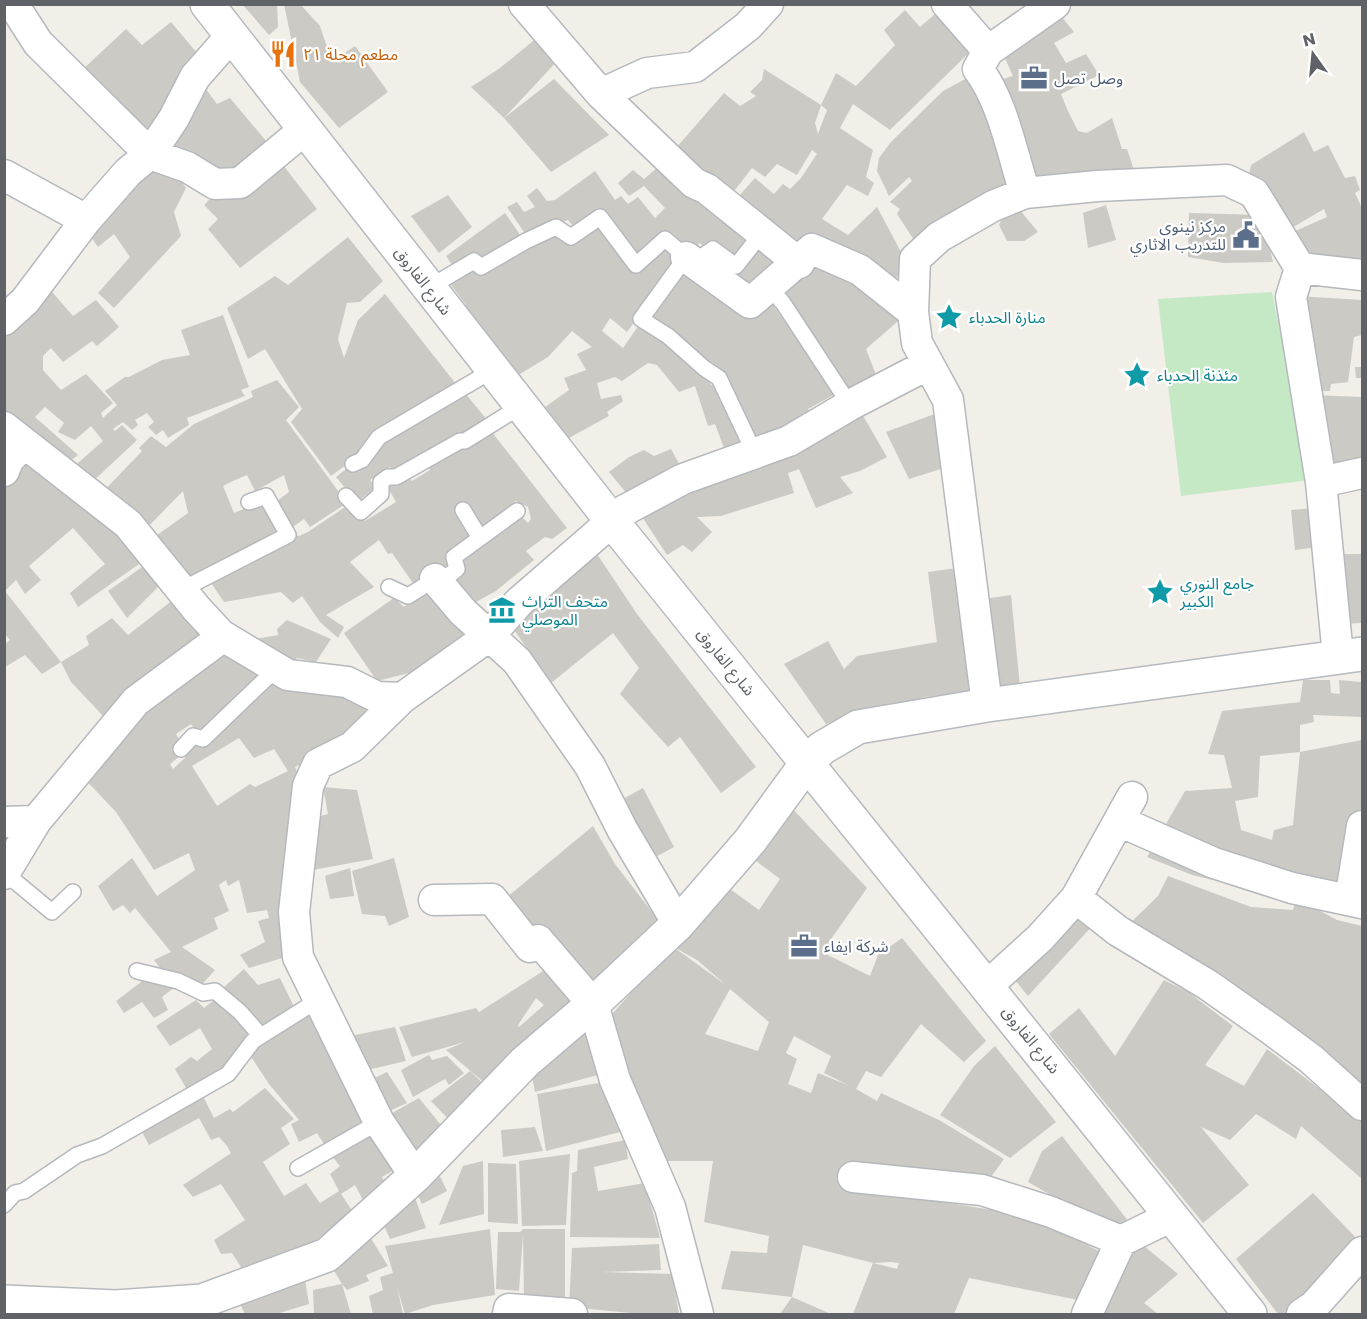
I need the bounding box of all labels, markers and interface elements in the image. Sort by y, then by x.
north arrow [1283,24,1343,84]
text: N [1300,27,1318,53]
restaurant icon: مطعم محلة ٢١ [268,39,298,69]
place label: مطعم محلة ٢١ [303,43,398,67]
office icon: وصل تصل [1019,63,1049,93]
place label: وصل تصل [1054,67,1123,90]
place label: مركز نينوى للتدريب الاثاري [1130,215,1226,256]
public building icon: مركز نينوى للتدريب الاثاري [1231,220,1261,250]
street label: شارع الفاروق [388,242,457,321]
place icon: منارة الحدباء [934,302,964,332]
place label: منارة الحدباء [969,306,1046,329]
place icon: مئذنة الحدباء [1122,360,1152,390]
place label: مئذنة الحدباء [1157,364,1238,387]
place label: جامع النوري الكبير [1179,572,1254,613]
place icon: جامع النوري الكبير [1145,577,1175,607]
place label: متحف التراث الموصلي [522,590,608,631]
museum icon: متحف التراث الموصلي [487,595,517,625]
street label: شارع الفاروق [691,623,761,702]
office icon: شركة ايفاء [789,931,819,961]
place label: شركة ايفاء [824,935,889,958]
street label: شارع الفاروق [996,1001,1066,1080]

